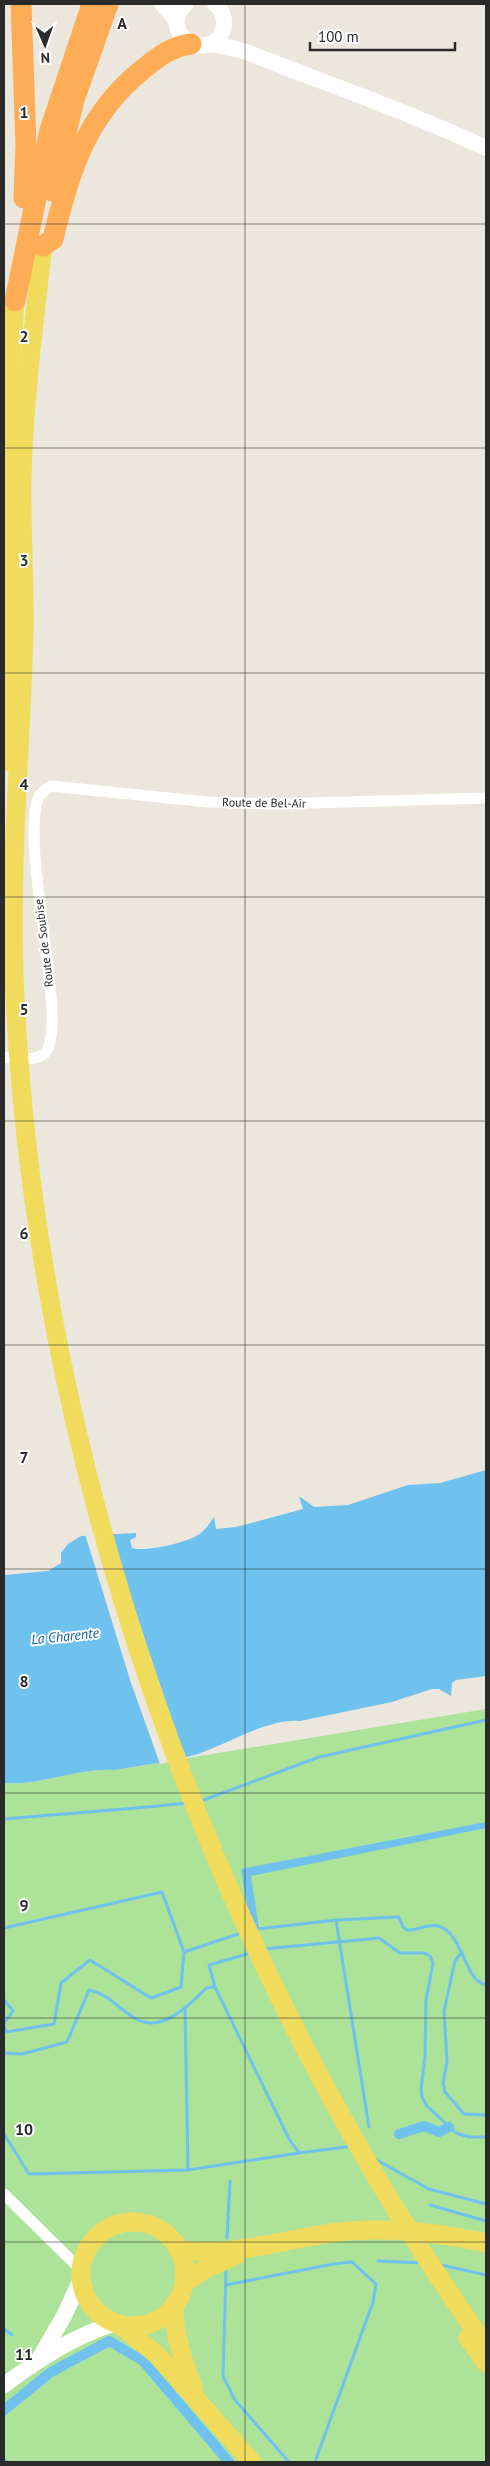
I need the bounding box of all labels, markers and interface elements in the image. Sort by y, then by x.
text: A [117,13,127,33]
north arrow [20,20,70,70]
scale bar [310,20,455,52]
text: 100 m [318,27,359,46]
text: N [41,49,50,67]
text: 1 [19,102,29,122]
text: 2 [19,326,29,346]
text: 3 [19,550,29,570]
text: 4 [19,774,29,794]
street label: Route de Bel-Air [222,794,306,811]
street label: Route de Soubise [31,898,56,988]
text: 5 [19,999,29,1019]
text: 6 [19,1223,29,1243]
text: 7 [19,1447,29,1467]
water label: La Charente [30,1623,100,1649]
text: 8 [19,1671,29,1691]
text: 9 [19,1895,29,1915]
text: 10 [15,2119,33,2139]
text: 11 [15,2344,33,2364]

